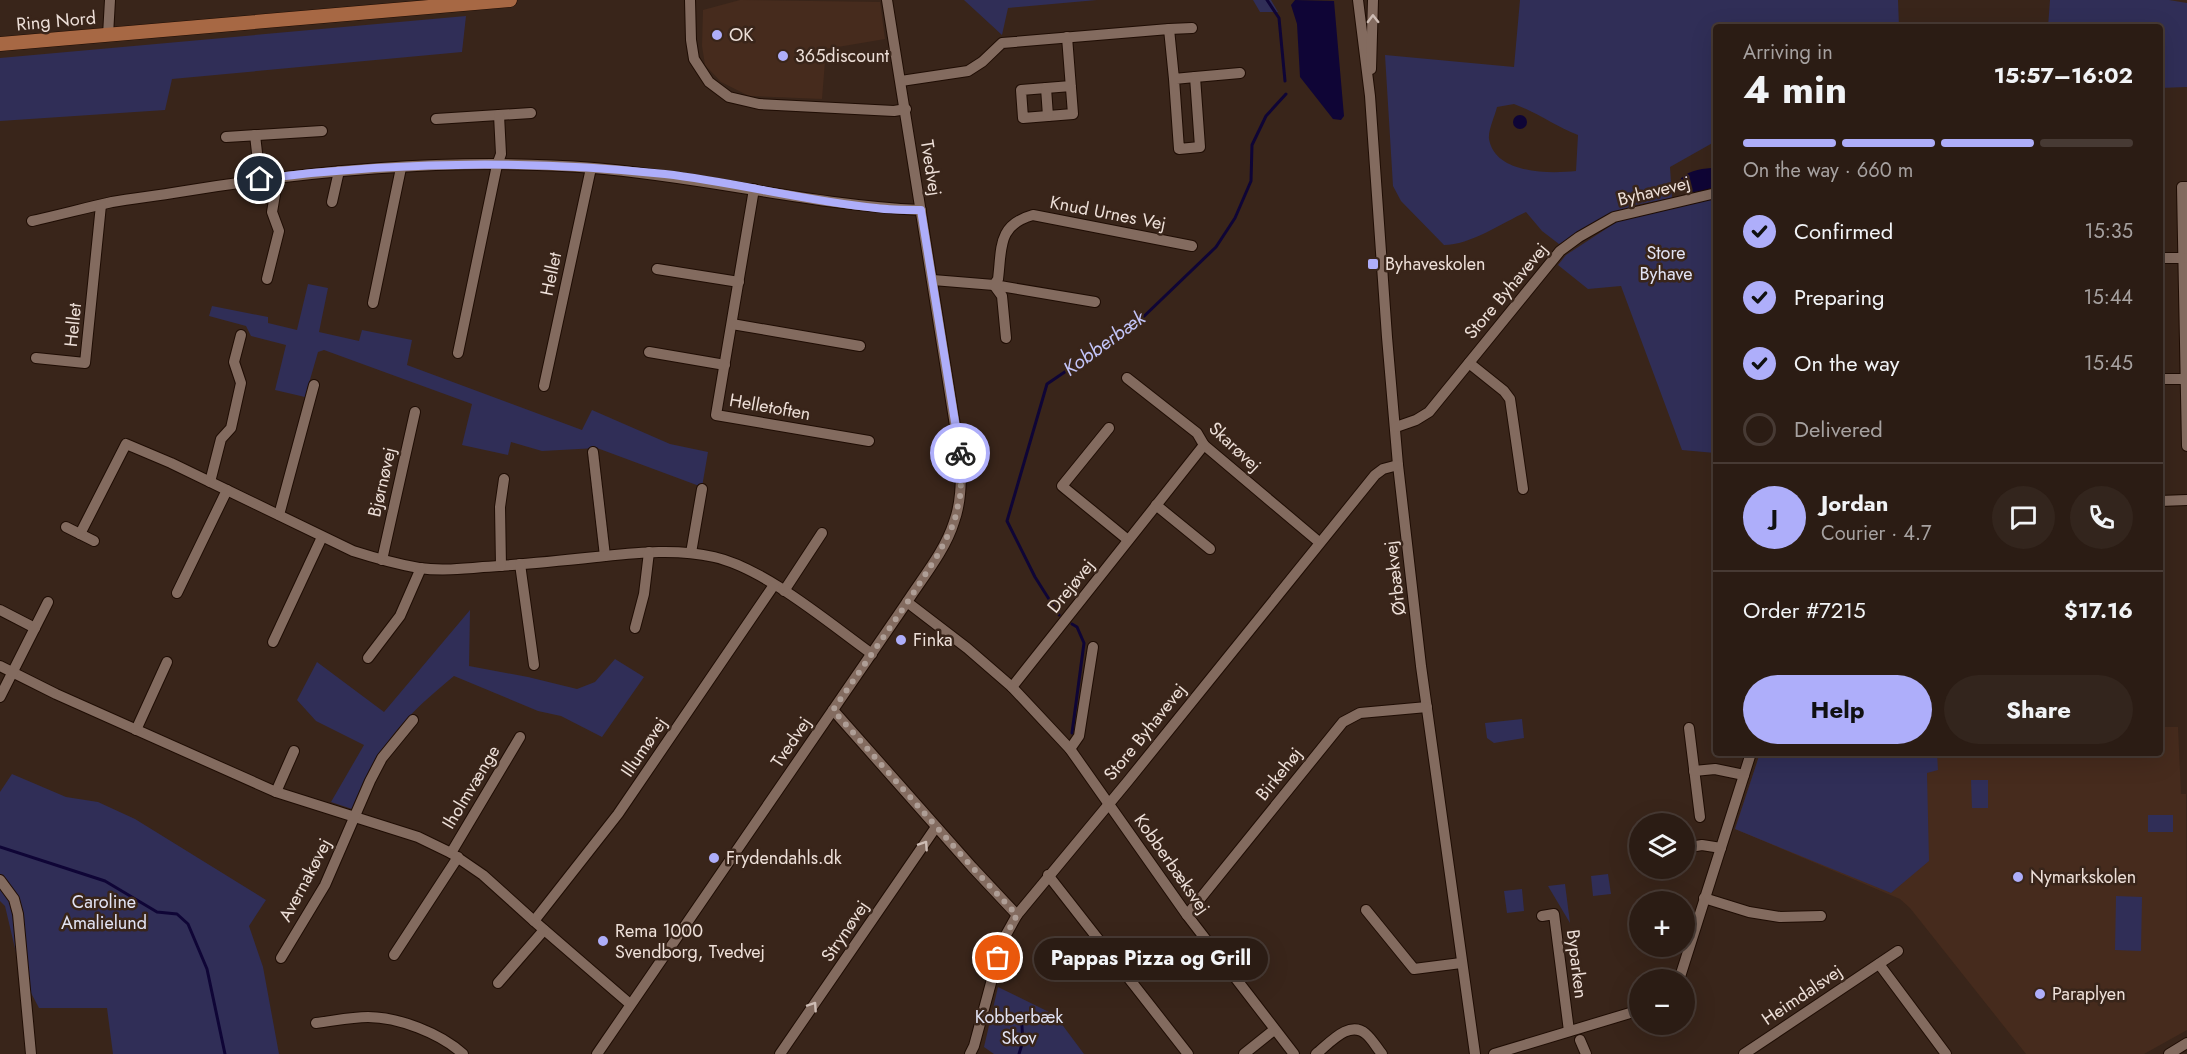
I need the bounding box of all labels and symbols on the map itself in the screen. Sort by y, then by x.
street label: Ring Nord [15,5,97,37]
one-way arrow [1367,14,1379,23]
place label: OK [729,22,754,48]
marker: OK [710,28,724,42]
place label: 365discount [795,43,890,69]
marker: 365discount [776,49,790,63]
street label: Tvedvej [914,138,948,198]
pin [234,153,285,204]
street label: Byhavevej [1615,169,1693,213]
street label: Knud Urnes Vej [1048,189,1168,237]
street label: Store Byhavevej [1458,237,1554,345]
park label: Store Byhave [1640,240,1692,287]
street label: Hellet [534,249,568,298]
place label: Byhaveskolen [1385,251,1486,277]
marker: Byhaveskolen [1366,257,1380,271]
street label: Hellet [58,301,88,348]
water label: Kobberbæk [1057,303,1153,383]
street label: Helletoften [727,387,813,427]
street label: Skarøvej [1203,416,1267,478]
courier [930,423,990,483]
street label: Bjørnøvej [361,444,403,520]
street label: Ørbækvej [1378,539,1412,617]
street label: Drejøvej [1041,553,1101,619]
place label: Finka [913,627,953,653]
marker: Finka [894,633,908,647]
street label: Store Byhavevej [1098,678,1192,786]
street label: Tvedvej [764,711,818,773]
street label: Illumøvej [614,712,674,782]
street label: Iholmvænge [436,740,506,834]
street label: Birkehøj [1250,742,1308,806]
street label: Kobberbæksvej [1128,809,1216,919]
street label: Avernakøvej [272,834,338,926]
one-way arrow [917,841,928,852]
place label: Frydendahls.dk [726,845,842,871]
marker: Frydendahls.dk [707,851,721,865]
place label: Nymarkskolen [2030,864,2136,890]
marker: Nymarkskolen [2011,870,2025,884]
park label: Caroline Amalielund [61,889,147,936]
street label: Strynøvej [815,895,875,967]
place label: Rema 1000 Svendborg, Tvedvej [615,918,765,965]
street label: Byparken [1560,928,1594,1000]
pin [972,932,1023,983]
marker: Rema 1000 Svendborg, Tvedvej [596,934,610,948]
callout: Pappas Pizza og Grill [1034,937,1268,979]
street label: Heimdalsvej [1756,958,1848,1032]
place label: Paraplyen [2052,981,2126,1007]
marker: Paraplyen [2033,987,2047,1001]
one-way arrow [806,1001,817,1012]
park label: Kobberbæk Skov [975,1004,1063,1051]

